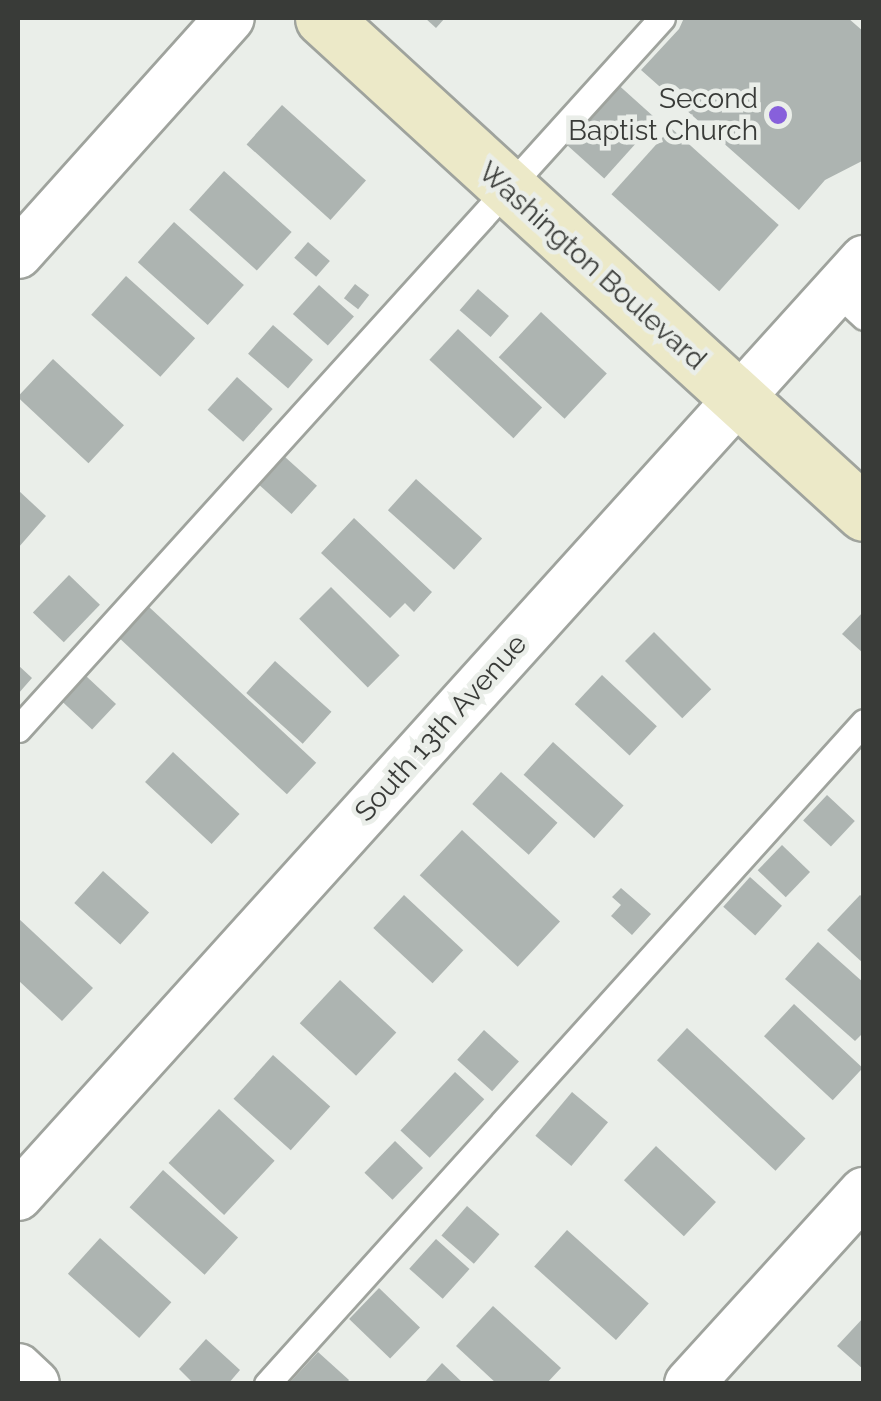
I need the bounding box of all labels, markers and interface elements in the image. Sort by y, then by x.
place label: Second Baptist Church [568,82,758,148]
marker: Second Baptist Church [767,104,789,126]
street label: Washington Boulevard [471,155,713,377]
street label: South 13th Avenue [348,627,534,829]

